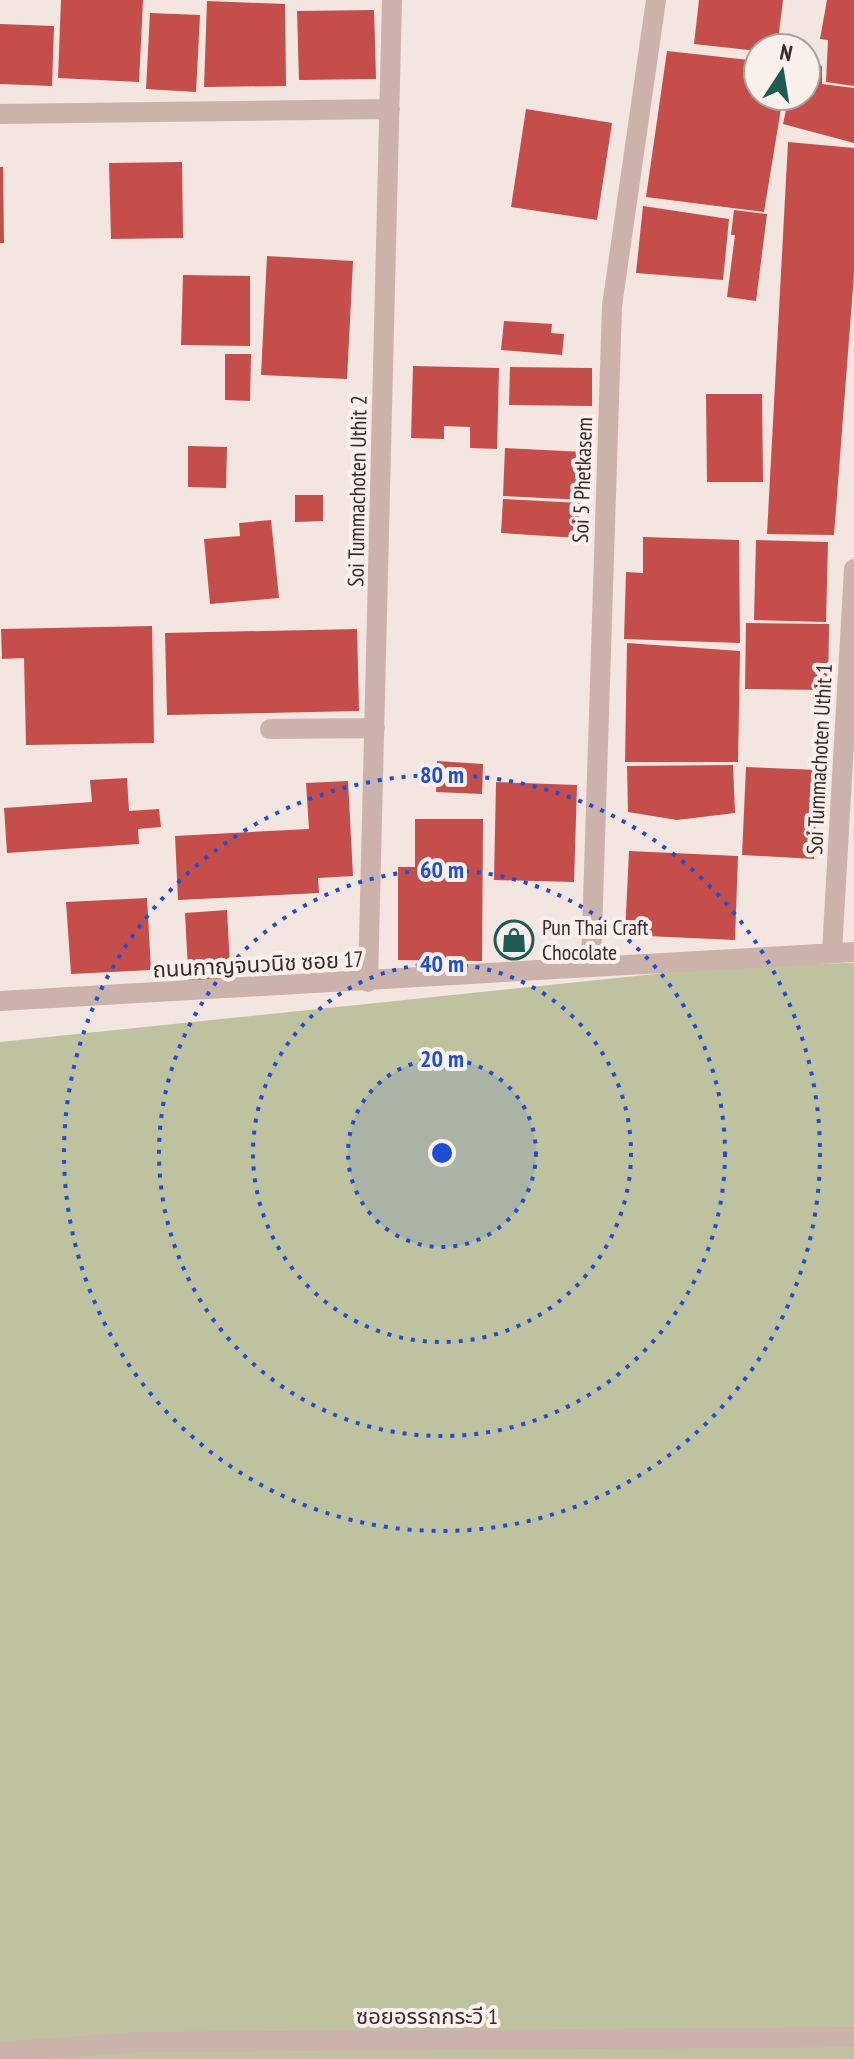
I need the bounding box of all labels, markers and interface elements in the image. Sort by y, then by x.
north arrow [742,32,822,112]
text: N [777,38,795,67]
street label: Soi Tummachoten Uthit 2 [341,395,373,587]
street label: Soi 5 Phetkasem [566,417,598,543]
street label: Soi Tummachoten Uthit 1 [800,663,838,855]
text: 80 m [420,759,464,790]
text: 60 m [420,854,464,885]
place label: Pun Thai Craft Chocolate [542,913,648,966]
shop icon: Pun Thai Craft Chocolate [493,919,535,961]
street label: ถนนกาญจนวนิช ซอย 17 [152,944,364,984]
text: 40 m [420,948,464,979]
text: 20 m [420,1043,464,1074]
centre of rings [428,1139,456,1167]
street label: ซอยอรรถกระวี 1 [356,2002,498,2030]

